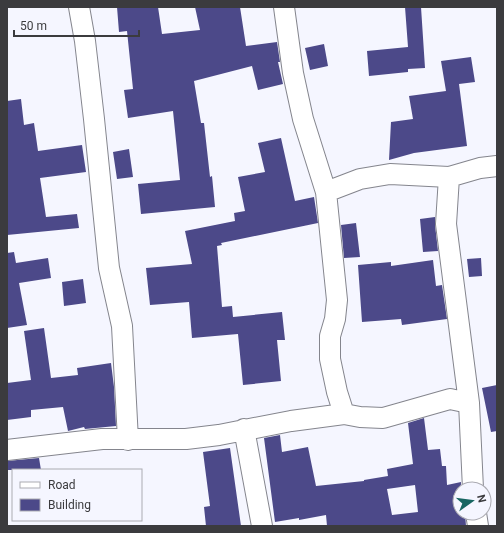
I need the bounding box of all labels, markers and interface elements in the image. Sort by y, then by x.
scale bar [14,12,139,38]
text: 50 m [20,19,47,33]
legend [12,469,142,521]
text: Road [48,478,76,492]
north arrow [452,481,492,521]
text: N [474,493,489,504]
text: Building [48,498,91,512]

